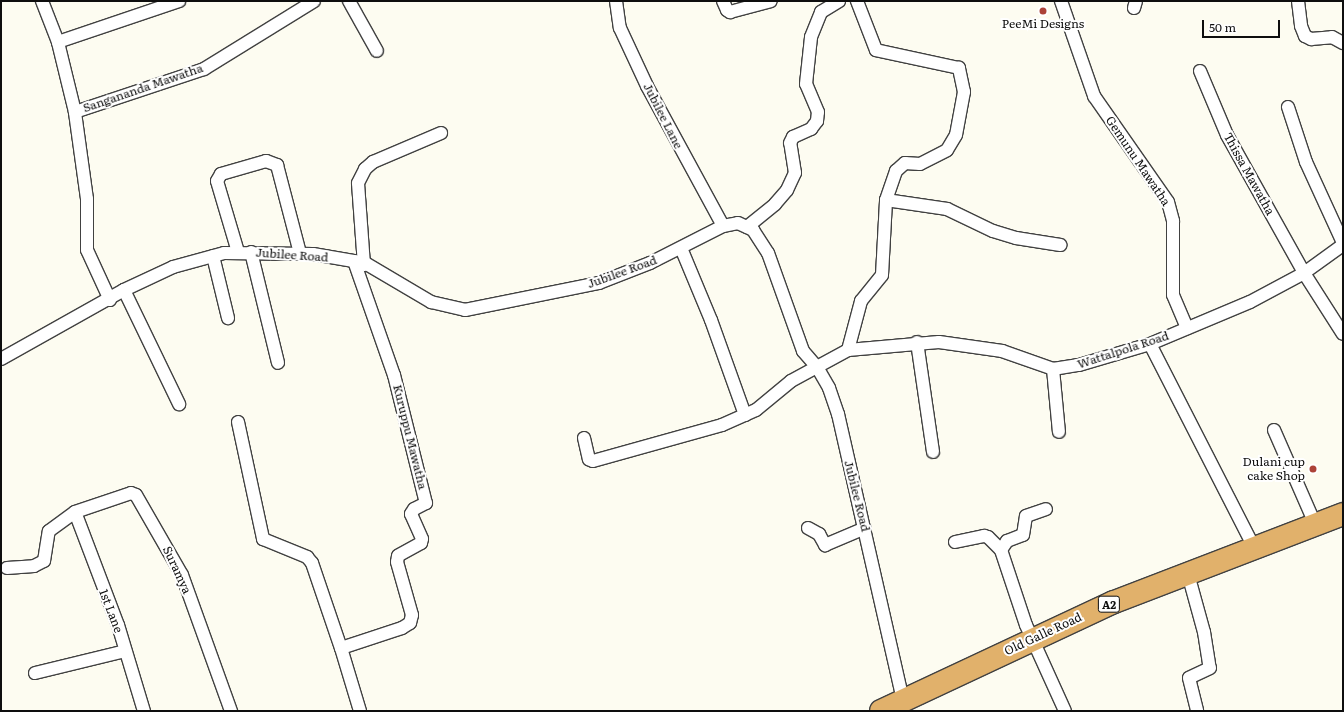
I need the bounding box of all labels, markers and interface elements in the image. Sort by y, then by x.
marker: PeeMi Designs [1038,6,1048,16]
scale bar [1204,12,1282,38]
place label: PeeMi Designs [1002,17,1084,31]
text: 50 m [1209,18,1236,36]
street label: Sangananda Mawatha [81,61,205,115]
street label: Jubilee Lane [640,81,686,151]
street label: Gemunu Mawatha [1103,113,1173,209]
street label: Thissa Mawatha [1220,130,1278,218]
street label: Jubilee Road [255,245,329,265]
street label: Jubilee Road [585,253,659,291]
street label: Wattalpola Road [1075,328,1171,372]
street label: Kuruppu Mawatha [390,383,430,491]
place label: Dulani cup cake Shop [1243,455,1305,483]
street label: Jubilee Road [841,459,873,533]
marker: Dulani cup cake Shop [1308,464,1318,474]
street label: Suramya [160,544,194,596]
street label: 1st Lane [96,587,126,635]
road number: A2 [1097,595,1121,613]
street label: Old Galle Road [1002,610,1084,658]

